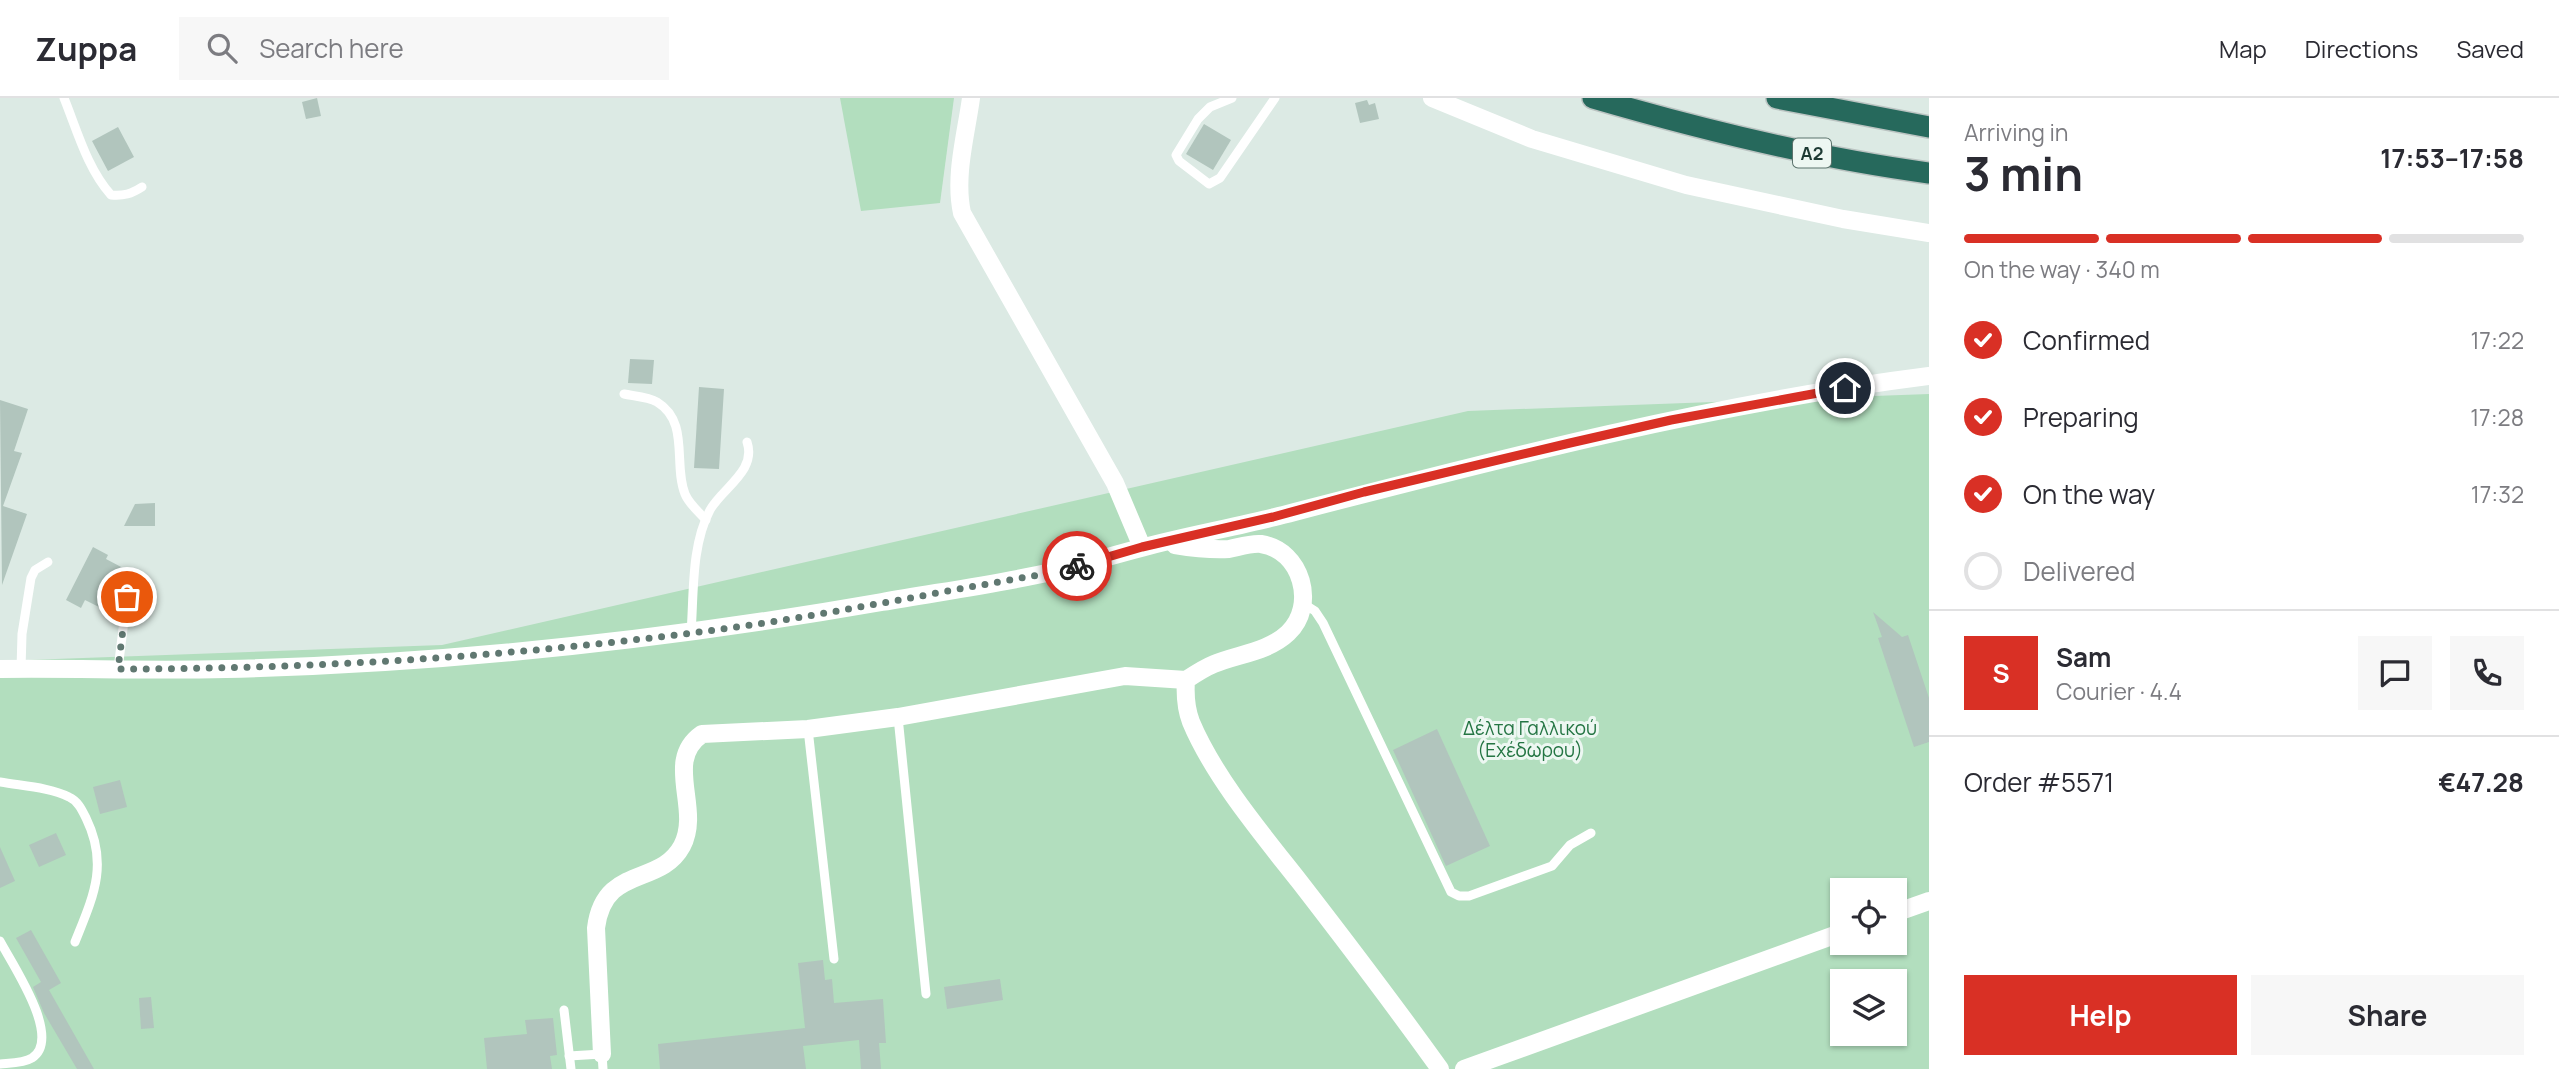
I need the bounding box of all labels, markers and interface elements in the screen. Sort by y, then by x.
search box [179,17,669,80]
text: Zuppa [35,26,137,71]
icon: search [203,29,241,67]
text: Search here [259,30,404,66]
text: Map [2219,32,2267,65]
text: Directions [2305,32,2418,65]
text: Saved [2456,32,2524,65]
text: Arriving in [1964,116,2069,148]
road number: Α2 [1793,138,1831,168]
text: 17:53–17:58 [2380,140,2524,176]
text: 3 min [1964,142,2083,205]
text: On the way · 340 m [1964,253,2160,285]
icon: check [1964,321,2002,359]
text: Confirmed [2023,322,2150,358]
text: 17:22 [2470,324,2524,356]
pin [1815,358,1875,418]
icon: home [1826,369,1864,407]
icon: check [1964,398,2002,436]
text: Preparing [2023,399,2139,435]
text: 17:28 [2470,401,2524,433]
icon: check [1964,475,2002,513]
text: On the way [2023,476,2155,512]
text: 17:32 [2471,478,2524,510]
courier [1042,531,1112,601]
icon: bike [1058,547,1096,585]
text: Delivered [2023,553,2135,589]
pin [97,567,157,627]
icon: bag [108,578,146,616]
button: chat [2358,636,2432,710]
button: phone [2450,636,2524,710]
text: Sam [2056,639,2111,675]
text: S [1992,655,2010,691]
text: Courier · 4.4 [2056,675,2182,707]
park label: Δέλτα Γαλλικού (Εχέδωρου) [1463,715,1597,763]
text: Order #5571 [1964,764,2114,800]
text: €47.28 [2438,764,2524,800]
map controls [1830,878,1907,1046]
button: locate [1830,878,1907,955]
button: layers [1830,969,1907,1046]
button: Help [1964,975,2237,1055]
button: Share [2251,975,2524,1055]

